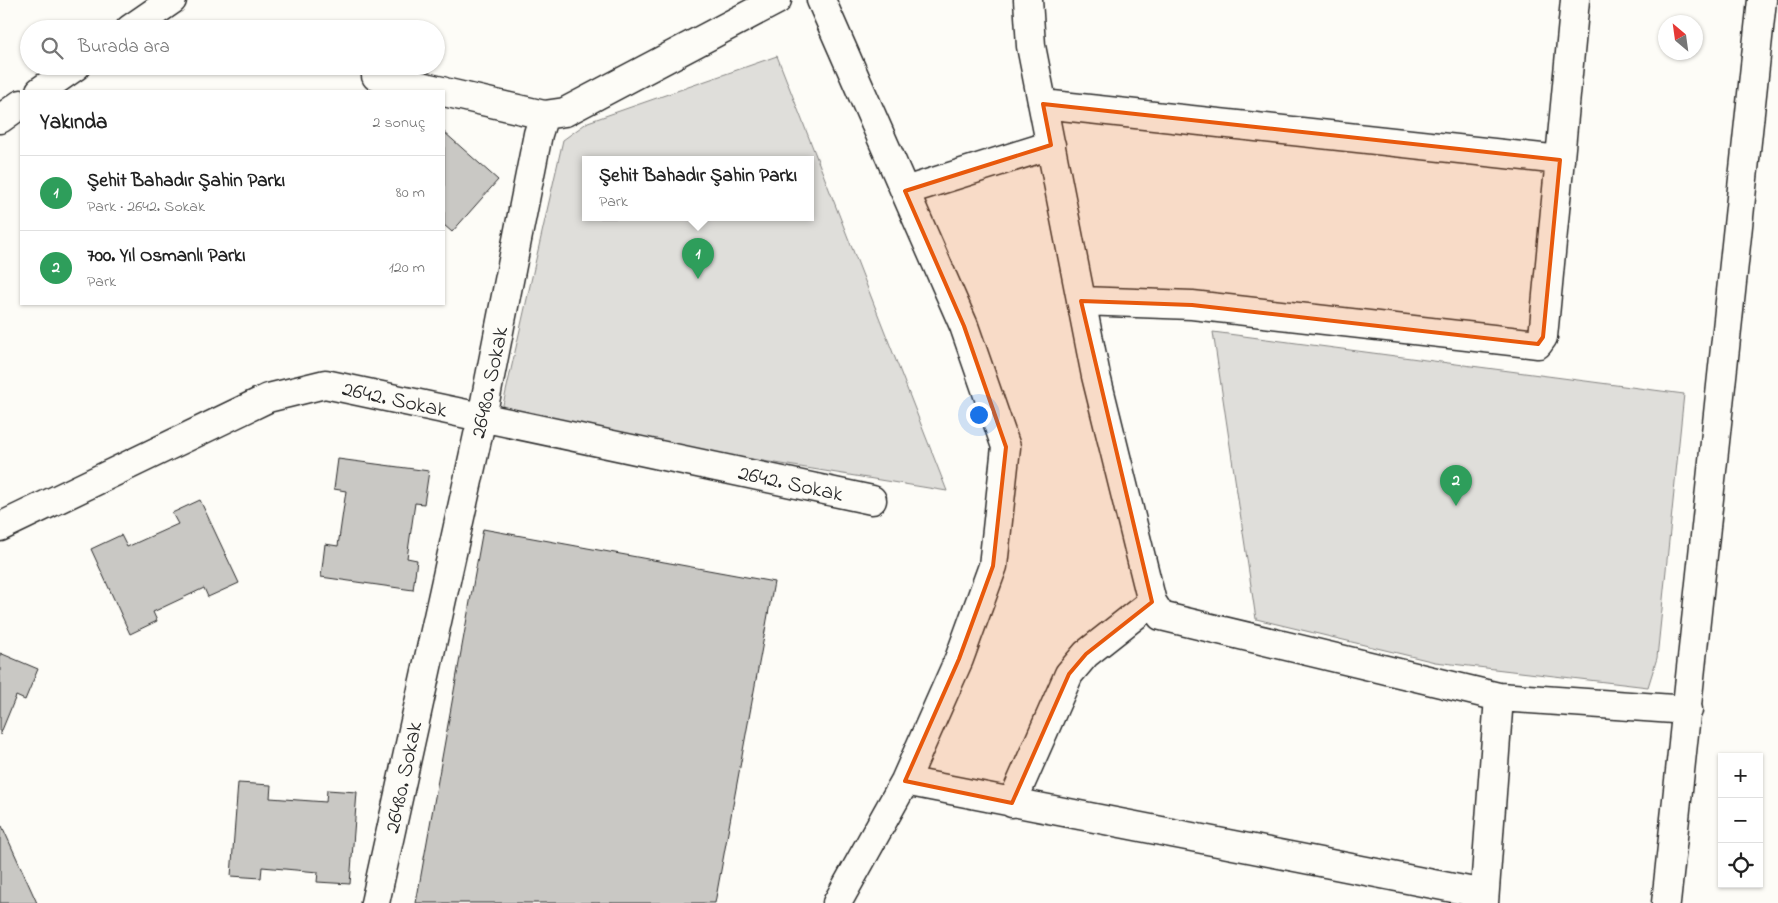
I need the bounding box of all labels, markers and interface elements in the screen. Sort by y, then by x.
north arrow [1658,15,1703,60]
search box [20,20,445,75]
icon: search [38,34,66,62]
text: Burada ara [78,34,170,61]
text: Yakında [40,108,107,138]
text: 2 sonuç [372,111,425,135]
popup [582,156,814,221]
text: Şehit Bahadır Şahin Parkı [599,163,797,190]
text: Şehit Bahadır Şahin Parkı [87,168,285,195]
text: 1 [53,181,59,205]
text: 80 m [396,181,425,205]
text: Park [599,190,628,214]
text: Park · 2642. Sokak [87,195,205,219]
pin: 1 [682,238,714,279]
text: 700. Yıl Osmanlı Parkı [87,243,246,270]
text: 2 [52,256,60,280]
text: 120 m [389,256,425,280]
text: Park [87,270,116,294]
street label: 26480. Sokak [463,323,518,441]
street label: 2642. Sokak [339,374,450,428]
your location [966,402,992,428]
street label: 2642. Sokak [735,458,846,512]
pin: 2 [1440,465,1472,506]
street label: 26480. Sokak [377,718,432,836]
map controls [1718,753,1763,888]
button: + [1718,753,1763,798]
button: − [1718,798,1763,843]
button: locate [1718,843,1763,888]

